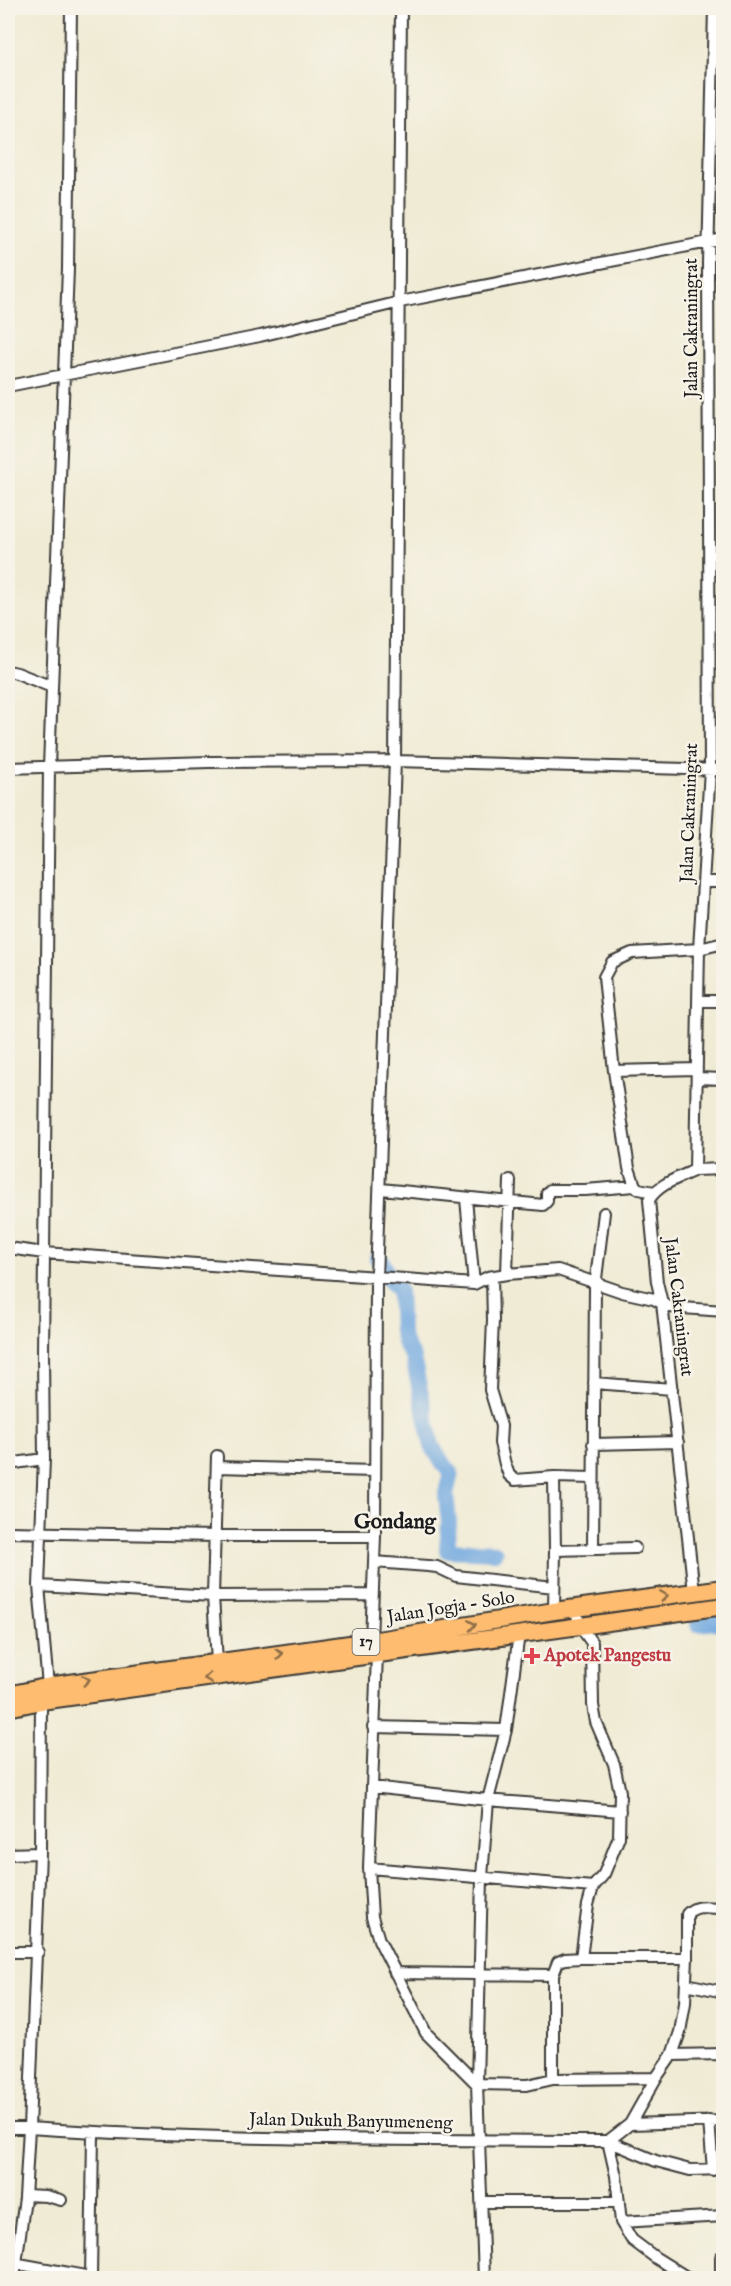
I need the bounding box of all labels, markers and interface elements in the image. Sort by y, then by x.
street label: Jalan Cakraningrat [681,258,704,400]
street label: Jalan Cakraningrat [676,743,704,885]
street label: Jalan Cakraningrat [658,1234,698,1378]
district label: Gondang [354,1509,437,1536]
street label: Jalan Jogja - Solo [384,1587,517,1630]
one-way arrow [660,1590,669,1603]
one-way arrow [467,1619,476,1631]
road number: 17 [352,1629,380,1655]
place label: Apotek Pangestu [543,1645,672,1668]
one-way arrow [274,1648,283,1660]
marker: Apotek Pangestu [525,1649,539,1663]
one-way arrow [203,1671,213,1683]
one-way arrow [81,1675,90,1687]
street label: Jalan Dukuh Banyumeneng [247,2109,453,2135]

